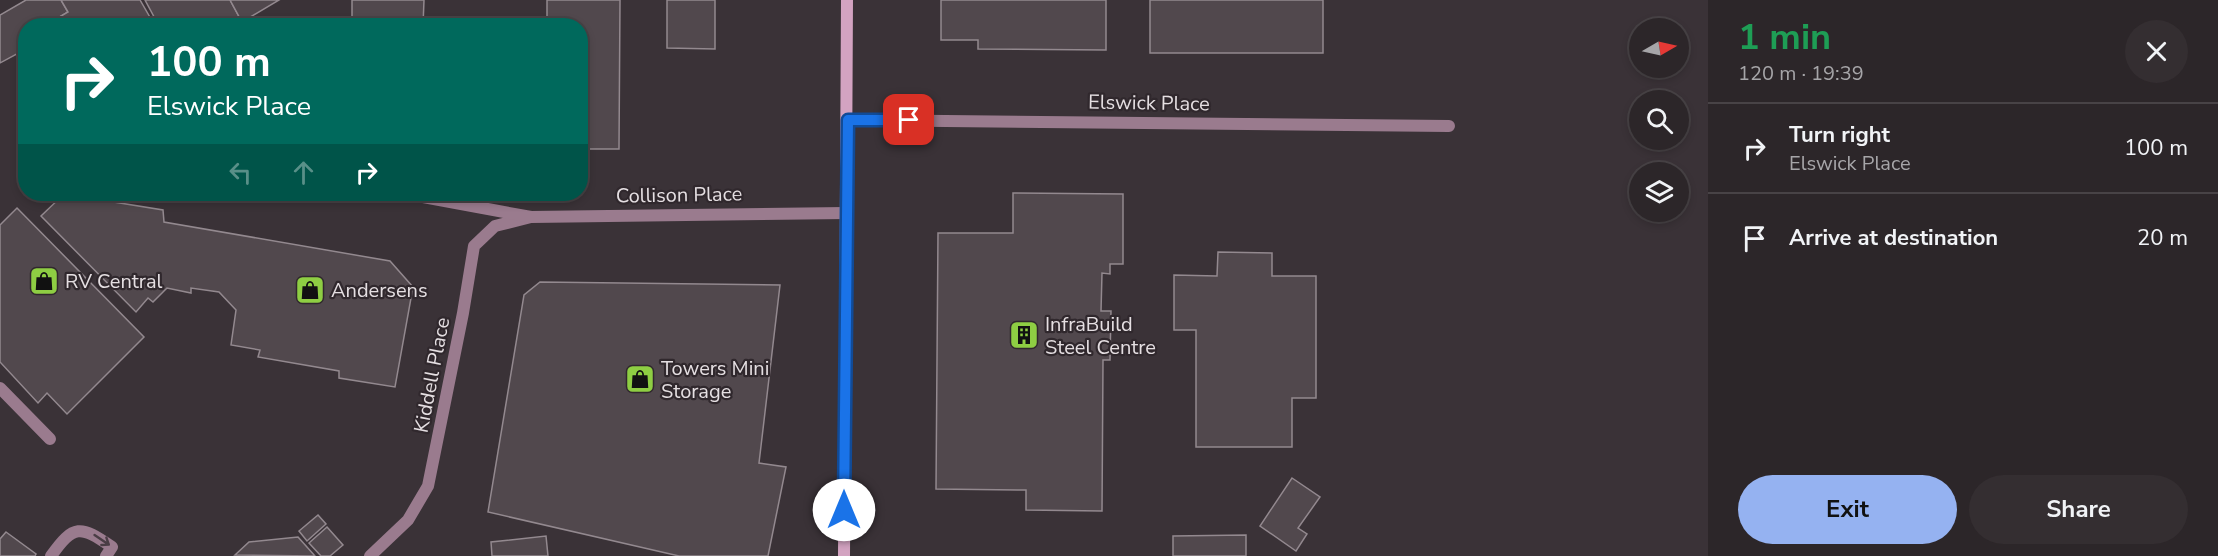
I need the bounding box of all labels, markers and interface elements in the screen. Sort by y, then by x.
text: 1 min [1738,13,1831,62]
north arrow [1629,18,1689,78]
map controls [1629,18,1689,222]
button: close [2125,20,2188,83]
text: 100 m [147,34,271,91]
icon: right [48,42,126,120]
text: 120 m · 19:39 [1738,60,1864,87]
text: Elswick Place [147,88,311,125]
street label: Elswick Place [1088,88,1210,118]
button: search [1629,90,1689,150]
pin [883,94,934,145]
icon: arrive [892,103,925,136]
text: Turn right [1789,120,1890,150]
icon: right [1738,132,1771,165]
text: 100 m [2124,133,2188,163]
text: Elswick Place [1789,150,1911,177]
icon: left [224,156,257,189]
icon: ahead [287,156,320,189]
icon: right [350,156,383,189]
button: layers [1629,162,1689,222]
street label: Collison Place [616,180,742,210]
icon: arrive [1738,222,1771,255]
text: Arrive at destination [1789,223,1998,253]
text: 20 m [2137,223,2188,253]
shop icon: RV Central [28,265,60,297]
place label: RV Central [65,268,162,295]
shop icon: Andersens [294,274,326,306]
place label: Andersens [331,277,428,304]
place label: InfraBuild Steel Centre [1045,311,1156,361]
street label: Kiddell Place [408,315,456,435]
building icon: InfraBuild Steel Centre [1008,319,1040,351]
place label: Towers Mini Storage [661,355,769,405]
shop icon: Towers Mini Storage [624,363,656,395]
button: Exit [1738,475,1957,544]
button: Share [1969,475,2188,544]
position arrow [812,478,876,542]
one-way arrow [93,534,109,546]

